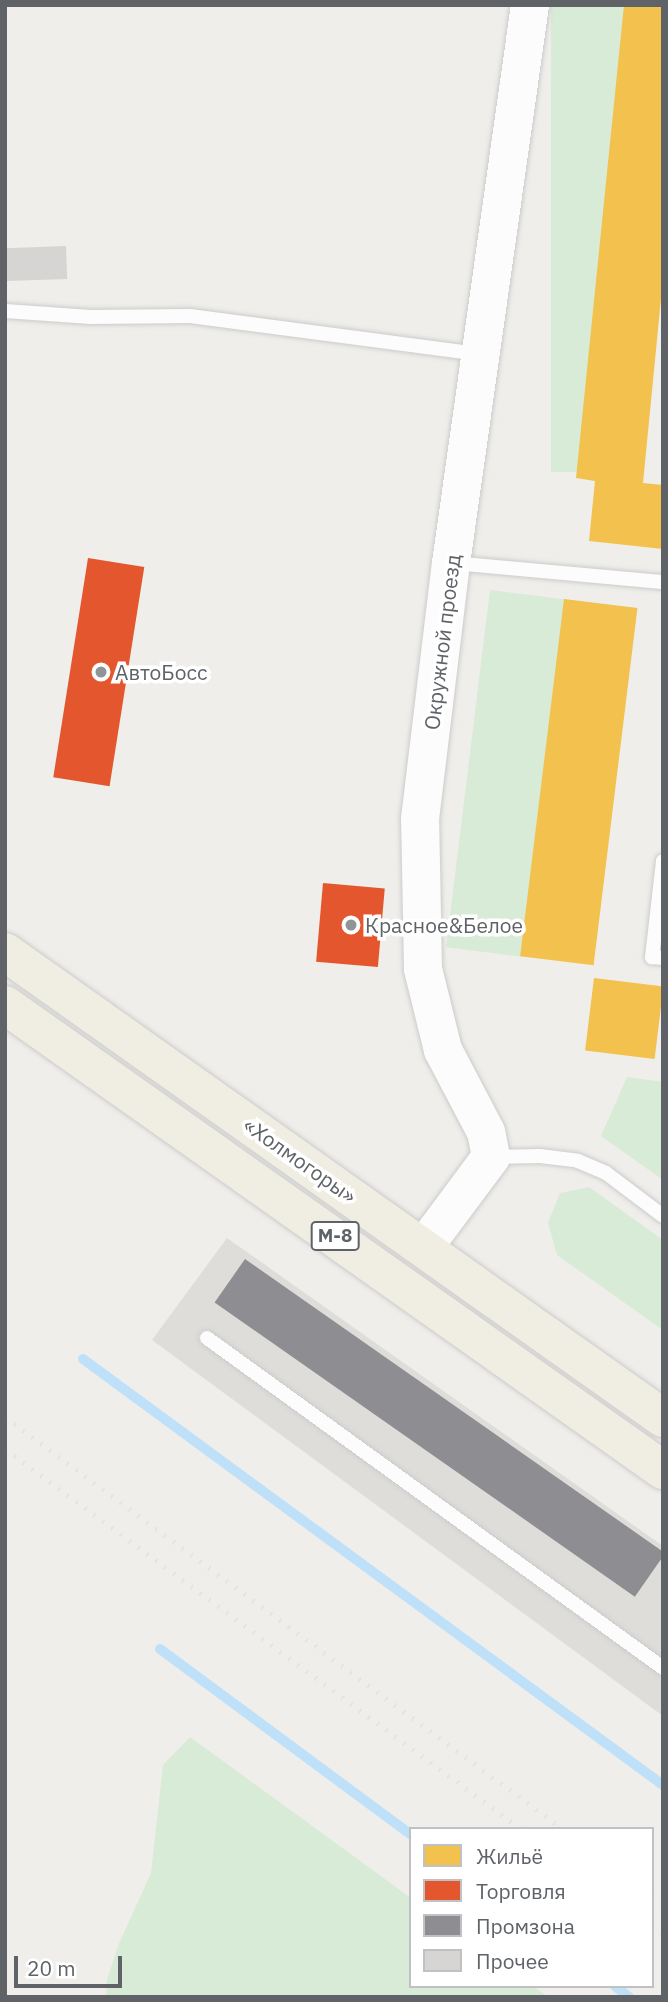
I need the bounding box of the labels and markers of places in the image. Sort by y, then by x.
place label: АвтоБосс [115,659,207,685]
marker: АвтоБосс [93,664,109,680]
place label: Красное&Белое [365,912,523,938]
marker: Красное&Белое [343,917,359,933]

